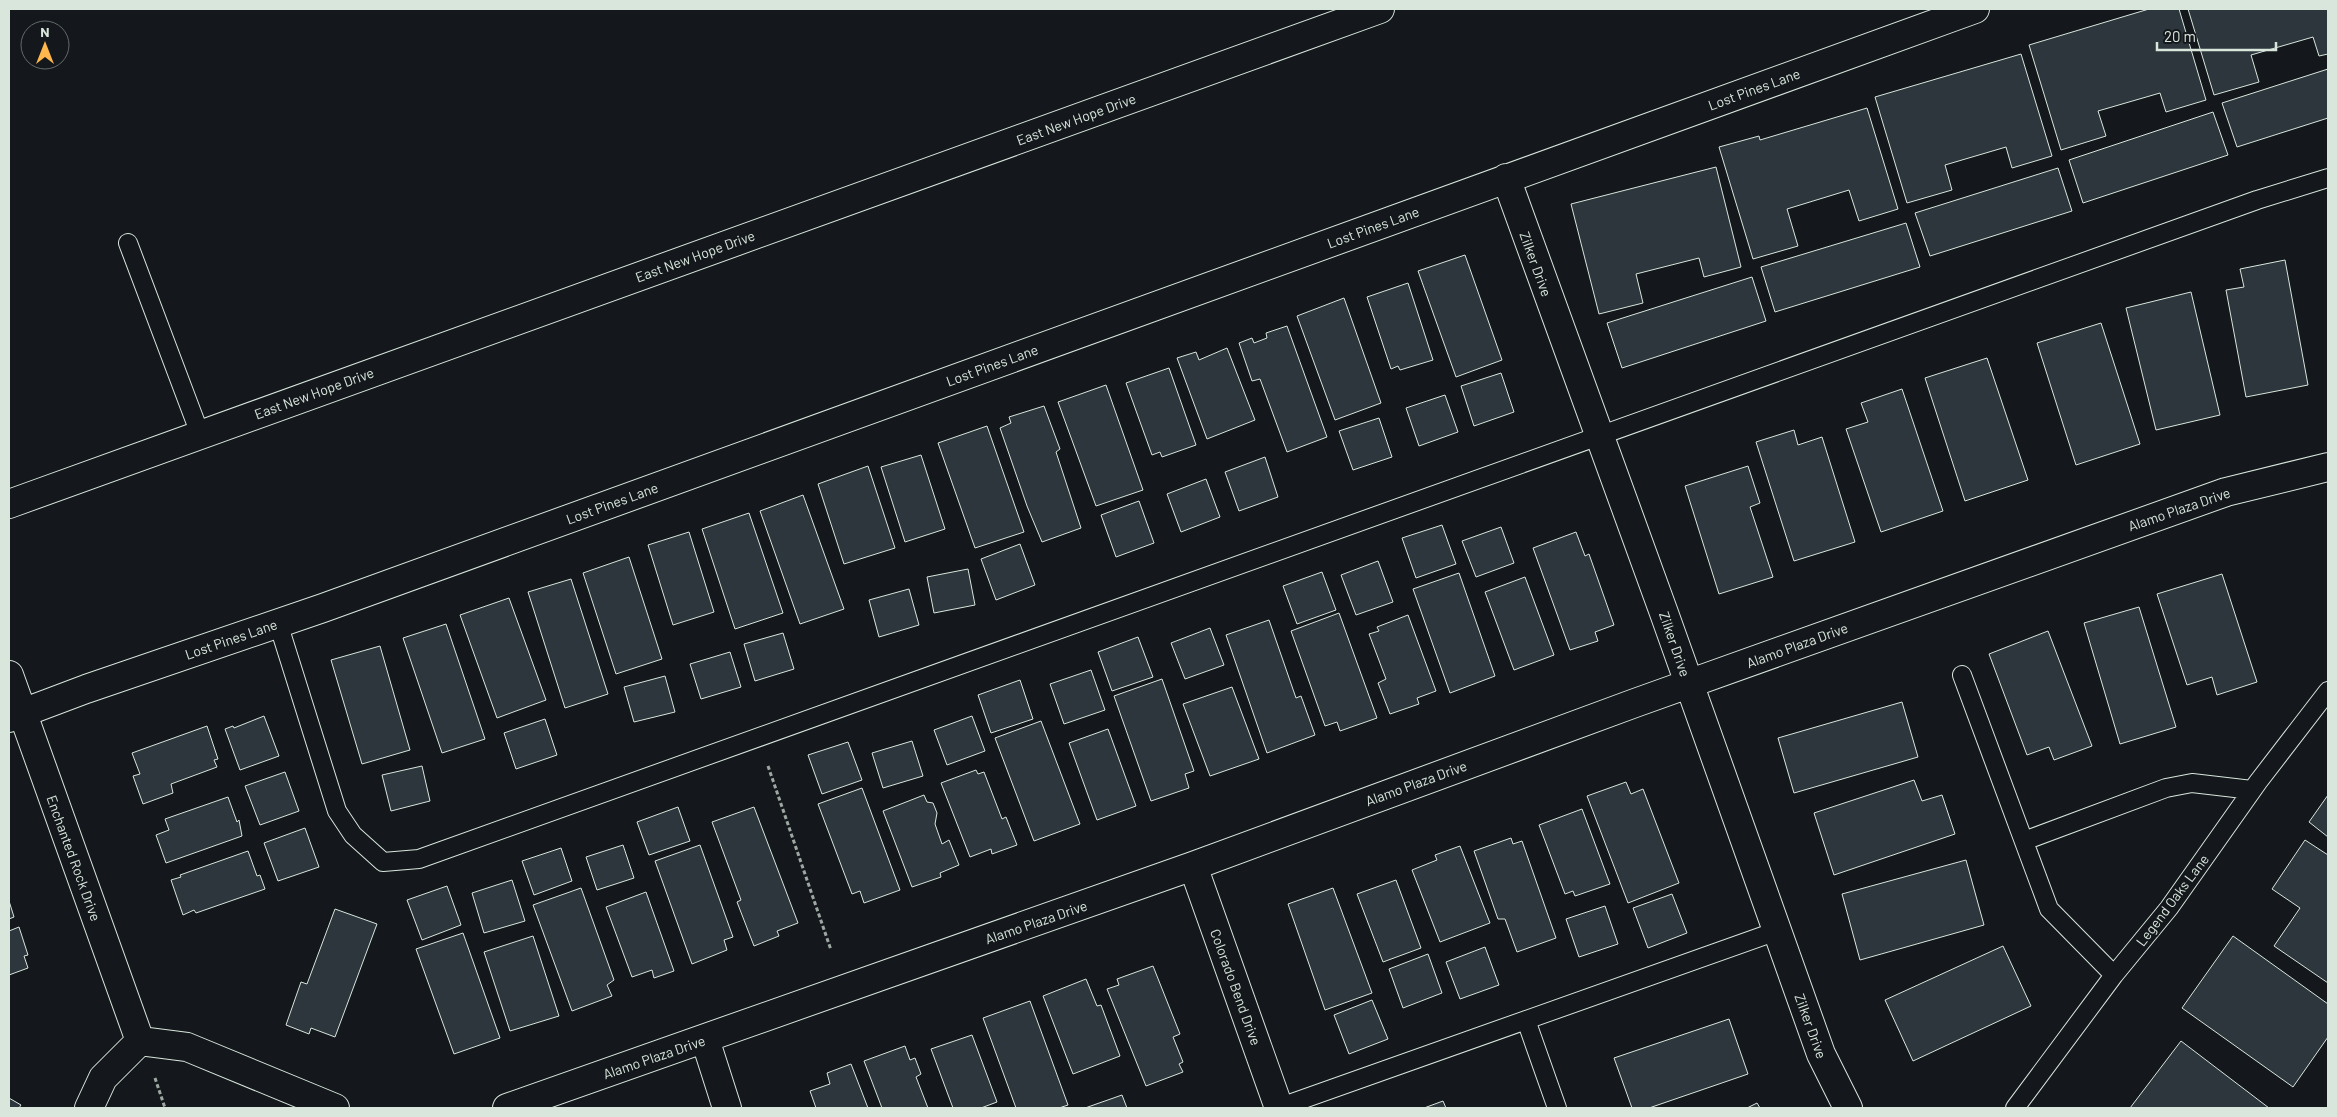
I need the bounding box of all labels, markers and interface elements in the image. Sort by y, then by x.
north arrow [20,20,70,70]
scale bar [2157,20,2276,52]
text: N [40,23,50,40]
text: 20 m [2164,27,2196,45]
street label: Lost Pines Lane [1706,65,1802,113]
street label: East New Hope Drive [1014,90,1138,148]
street label: Lost Pines Lane [1325,203,1421,251]
street label: East New Hope Drive [633,227,757,285]
street label: Zilker Drive [1516,229,1556,299]
street label: Lost Pines Lane [944,341,1040,389]
street label: East New Hope Drive [252,364,376,422]
street label: Lost Pines Lane [564,479,660,527]
street label: Alamo Plaza Drive [2126,484,2232,534]
street label: Zilker Drive [1656,609,1694,679]
street label: Lost Pines Lane [183,615,279,663]
street label: Alamo Plaza Drive [1744,619,1850,671]
street label: Alamo Plaza Drive [1363,757,1469,809]
street label: Enchanted Rock Drive [43,793,105,923]
street label: Legend Oaks Lane [2132,851,2212,949]
street label: Alamo Plaza Drive [983,897,1089,947]
street label: Colorado Bend Drive [1207,926,1265,1048]
street label: Zilker Drive [1791,991,1831,1061]
street label: Alamo Plaza Drive [601,1032,707,1082]

